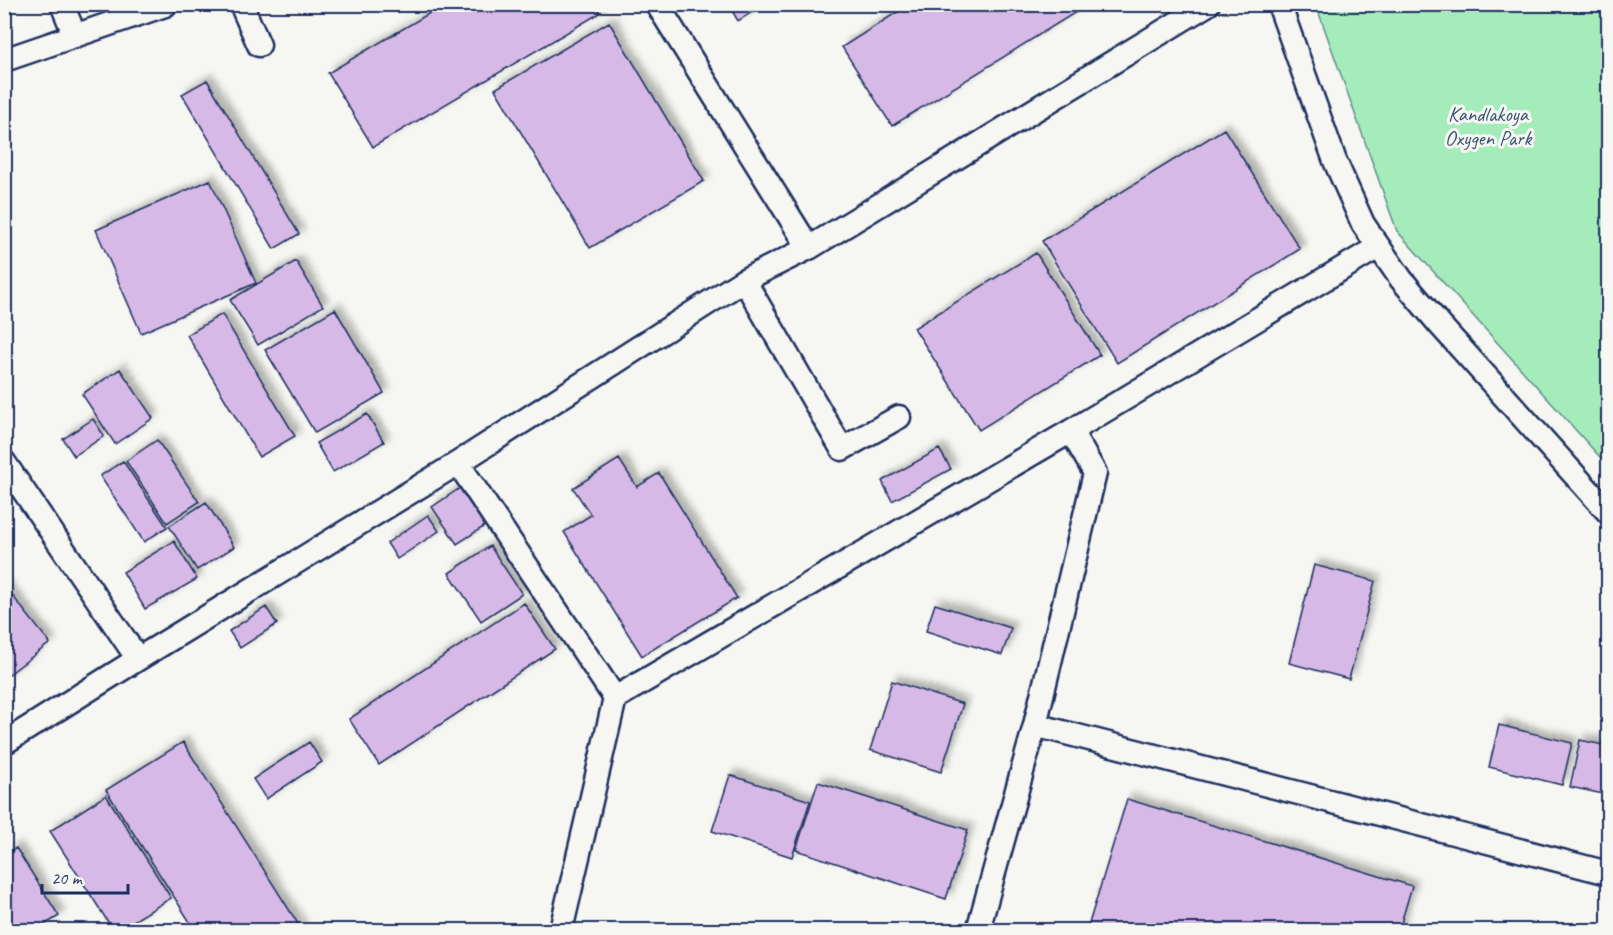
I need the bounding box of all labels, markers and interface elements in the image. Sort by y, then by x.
park label: Kandlakoya Oxygen Park [1445,101,1533,151]
scale bar [42,857,128,895]
text: 20 m [51,867,84,889]

